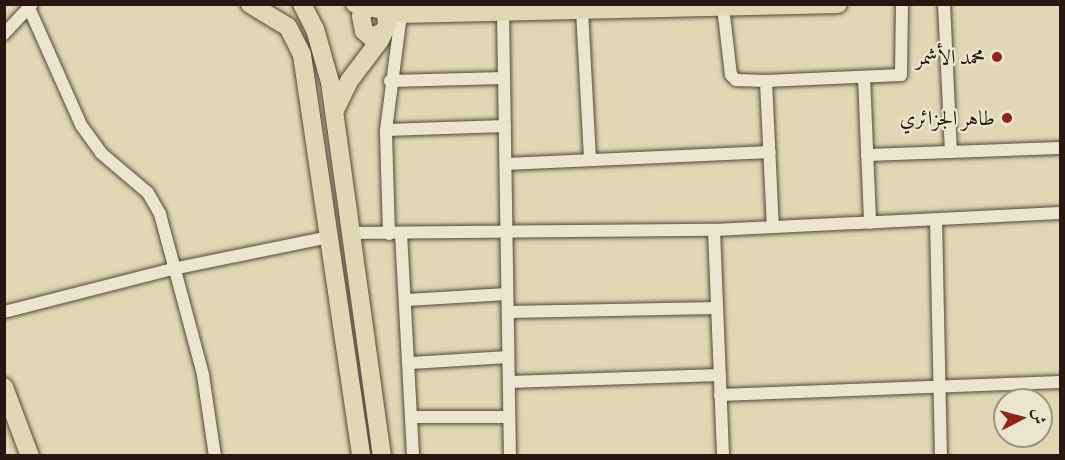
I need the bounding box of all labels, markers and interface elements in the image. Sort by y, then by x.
place label: محمد الأشمر [916,44,985,70]
marker: محمد الأشمر [990,50,1004,64]
place label: طاهر الجزائري [899,105,995,131]
marker: طاهر الجزائري [1000,111,1014,125]
north arrow [993,388,1053,448]
text: ش [1028,407,1051,425]

